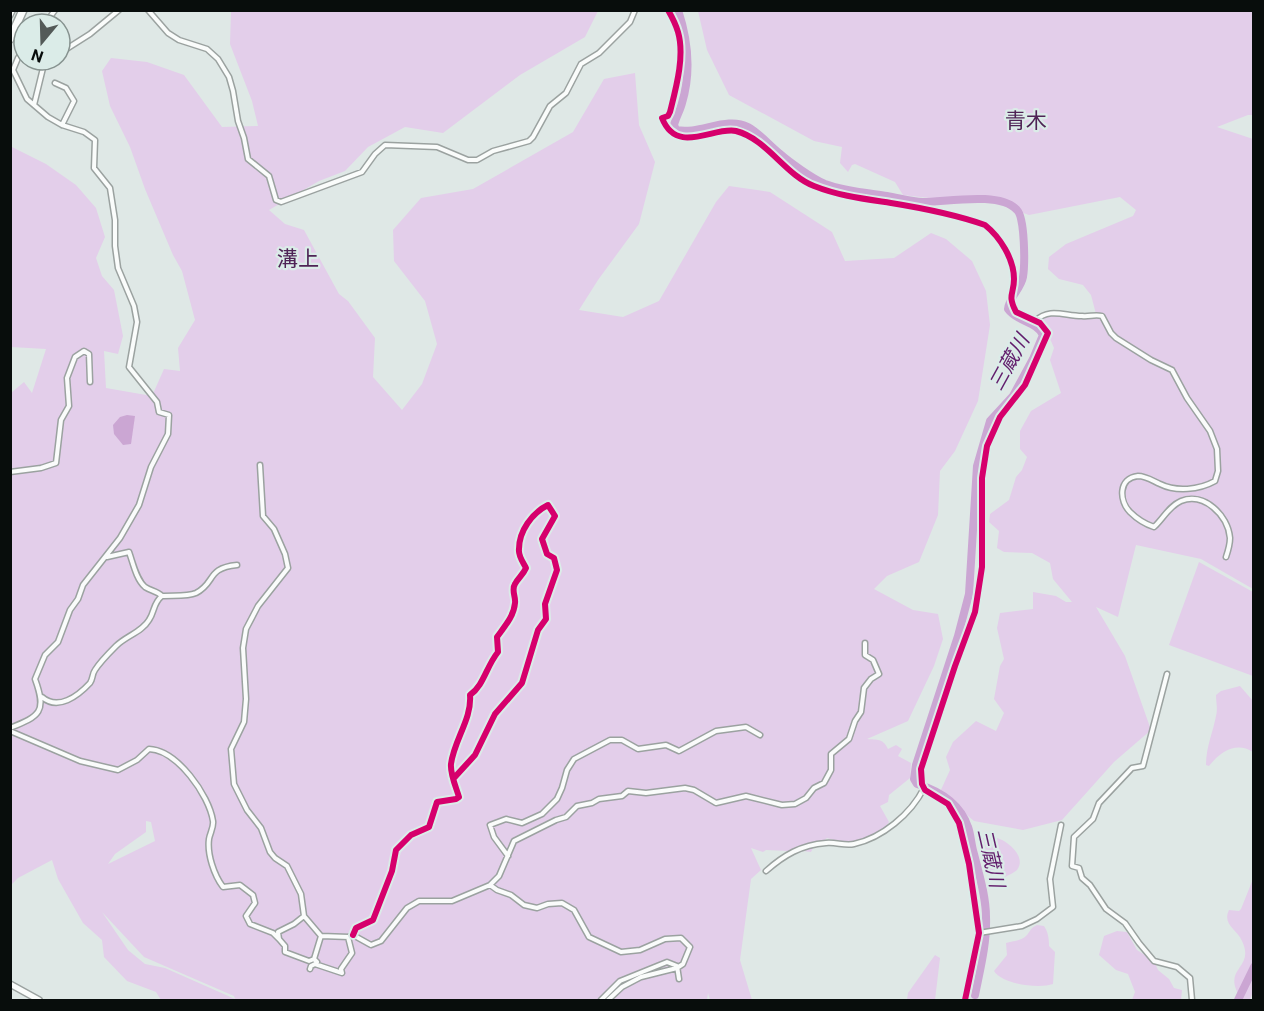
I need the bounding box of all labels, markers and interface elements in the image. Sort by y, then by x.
north arrow [12,12,72,72]
text: N [29,45,46,67]
district label: 青木 [1005,109,1047,133]
district label: 溝上 [277,247,319,271]
water label: 三蔵川 [984,328,1035,394]
water label: 三蔵川 [973,826,1010,892]

